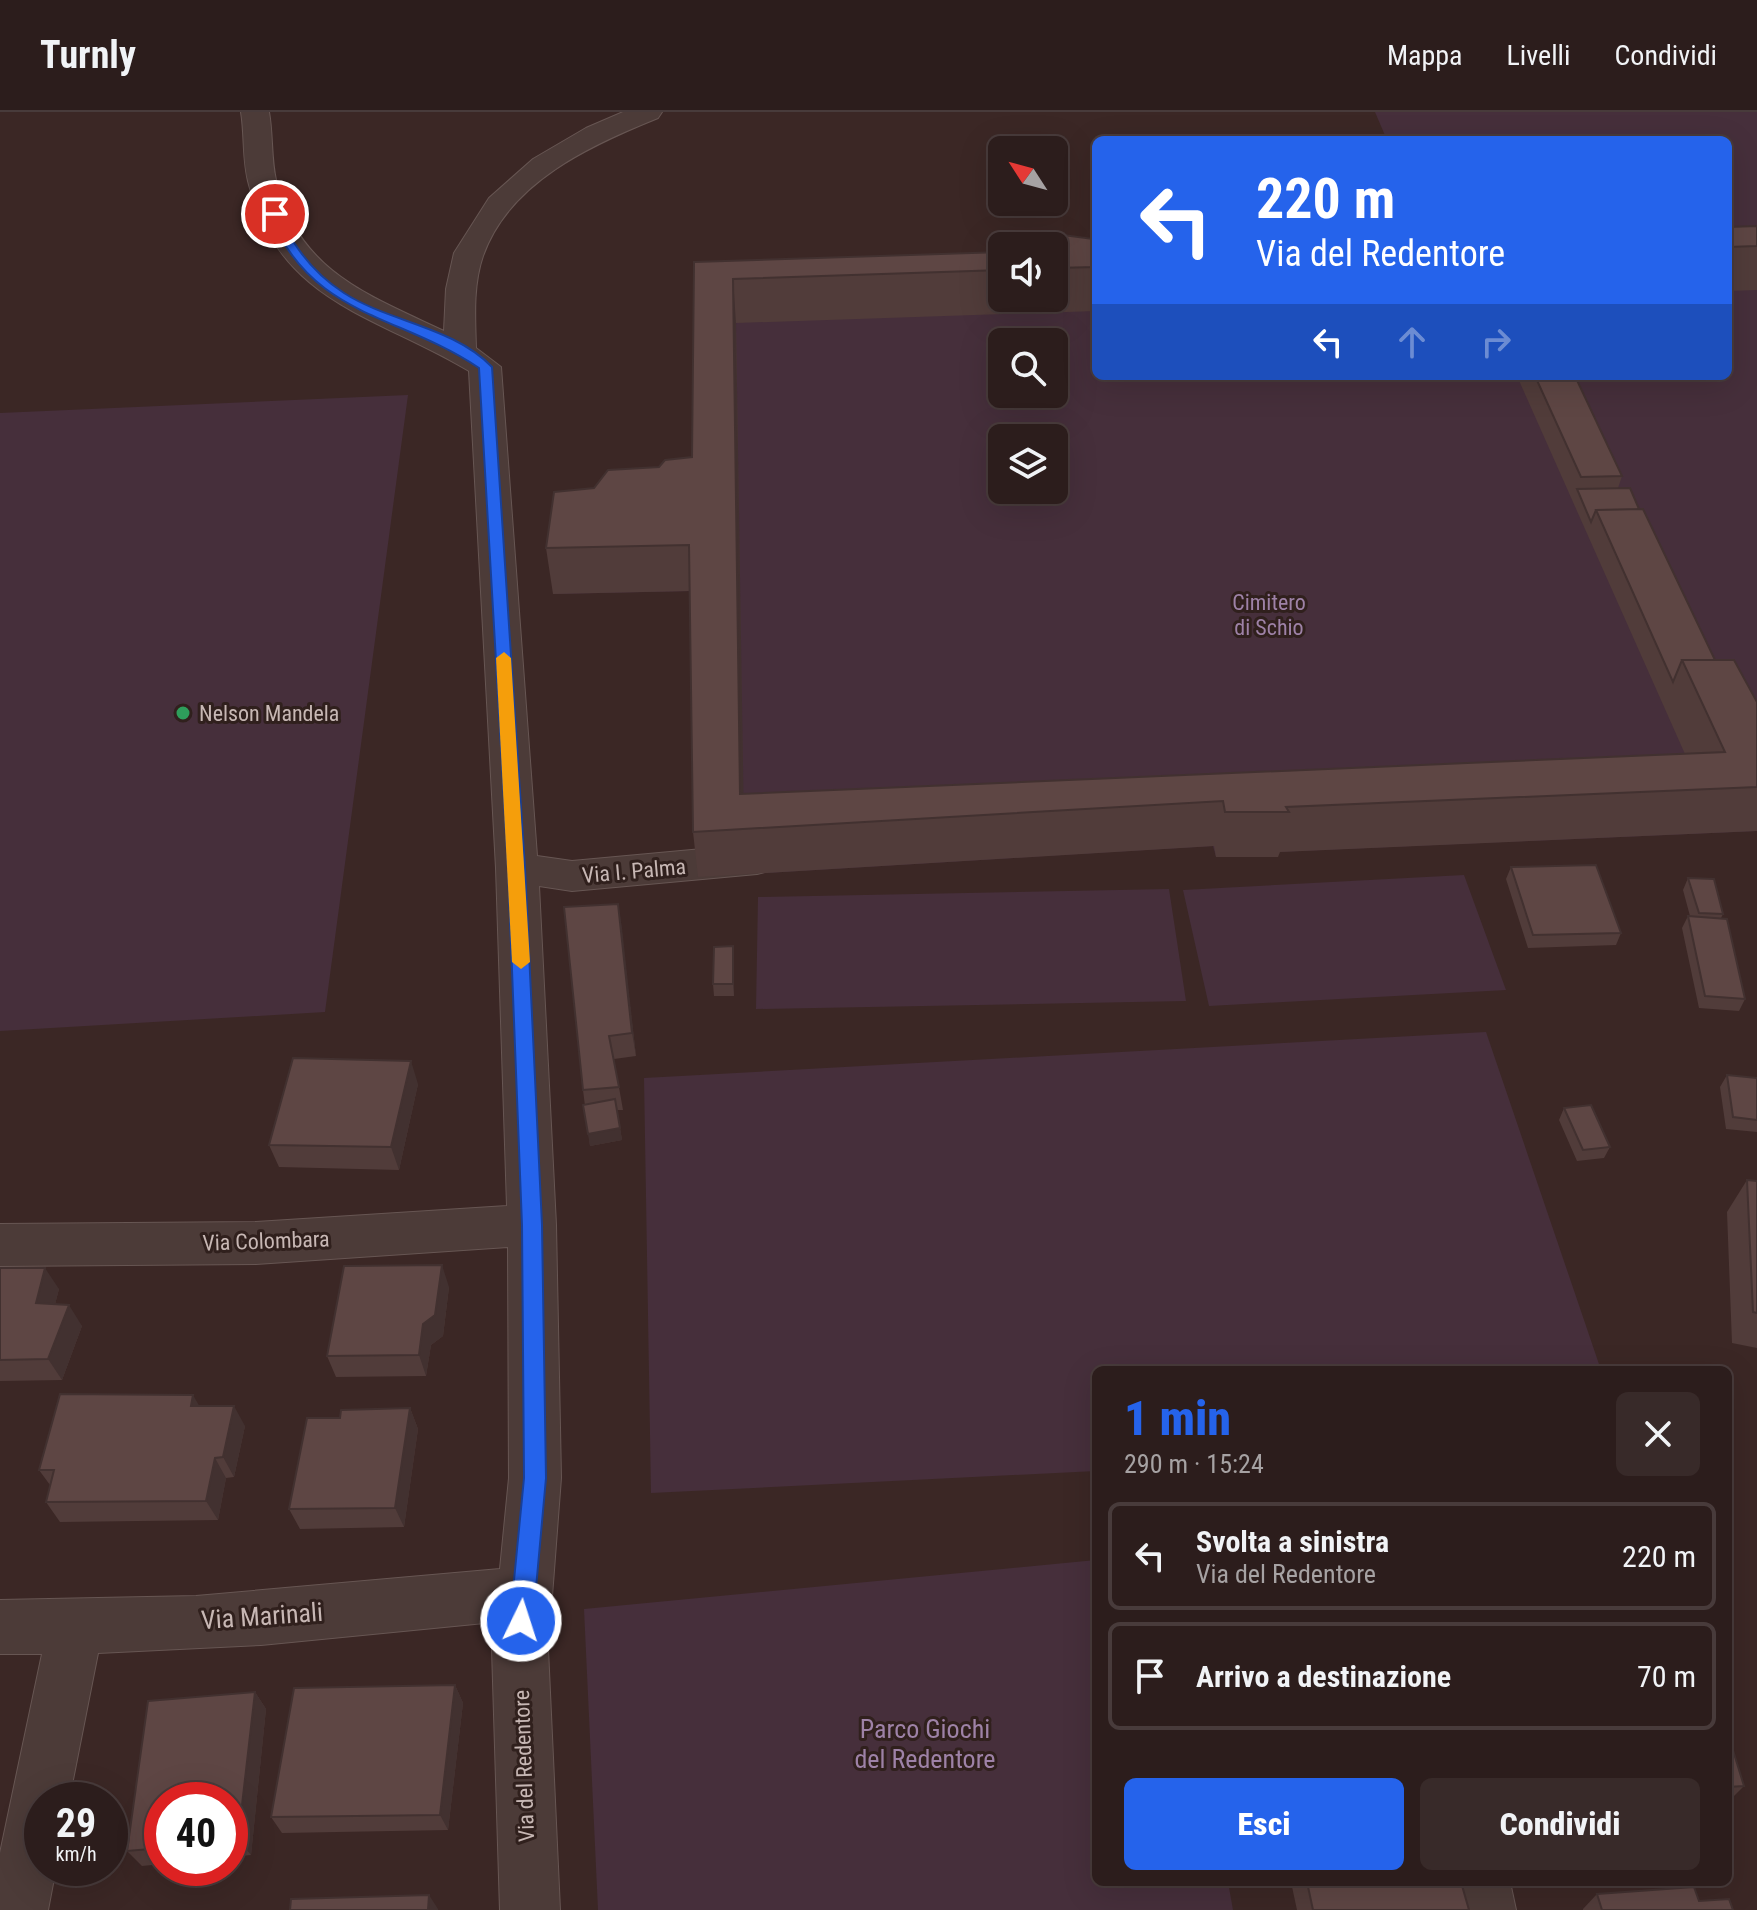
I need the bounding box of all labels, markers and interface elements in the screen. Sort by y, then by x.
text: Turnly [40,33,136,77]
text: Mappa [1387,39,1463,72]
text: Livelli [1507,39,1570,72]
text: Condividi [1614,39,1717,72]
north arrow [988,136,1068,216]
map controls [988,136,1068,504]
text: 220 m [1256,166,1395,232]
icon: left [1124,168,1228,272]
pin [241,180,309,248]
icon: arrive [253,192,297,236]
button: sound [988,232,1068,312]
text: Via del Redentore [1256,233,1505,275]
icon: left [1306,320,1350,364]
icon: ahead [1390,320,1434,364]
icon: right [1474,320,1518,364]
button: search [988,328,1068,408]
button: layers [988,424,1068,504]
park label: Cimitero di Schio [1232,590,1306,640]
place label: Nelson Mandela [199,701,339,726]
marker: Nelson Mandela [174,704,192,722]
street label: Via I. Palma [581,854,687,888]
street label: Via Colombara [202,1226,330,1256]
text: 1 min [1124,1390,1231,1447]
button: close [1616,1392,1700,1476]
text: 290 m · 15:24 [1124,1449,1264,1479]
text: Svolta a sinistra [1196,1524,1389,1559]
icon: left [1128,1534,1172,1578]
text: 220 m [1622,1539,1696,1574]
text: Via del Redentore [1196,1559,1376,1589]
position arrow [479,1579,563,1663]
street label: Via Marinali [200,1597,324,1635]
icon: arrive [1128,1654,1172,1698]
text: Arrivo a destinazione [1196,1659,1451,1694]
text: 70 m [1637,1659,1696,1694]
street label: Via del Redentore [509,1689,539,1843]
park label: Parco Giochi del Redentore [854,1714,996,1774]
button: Esci [1124,1778,1404,1870]
button: Condividi [1420,1778,1700,1870]
speed limit sign: 40 [144,1782,248,1886]
text: 29 [56,1800,96,1847]
text: km/h [55,1842,97,1866]

